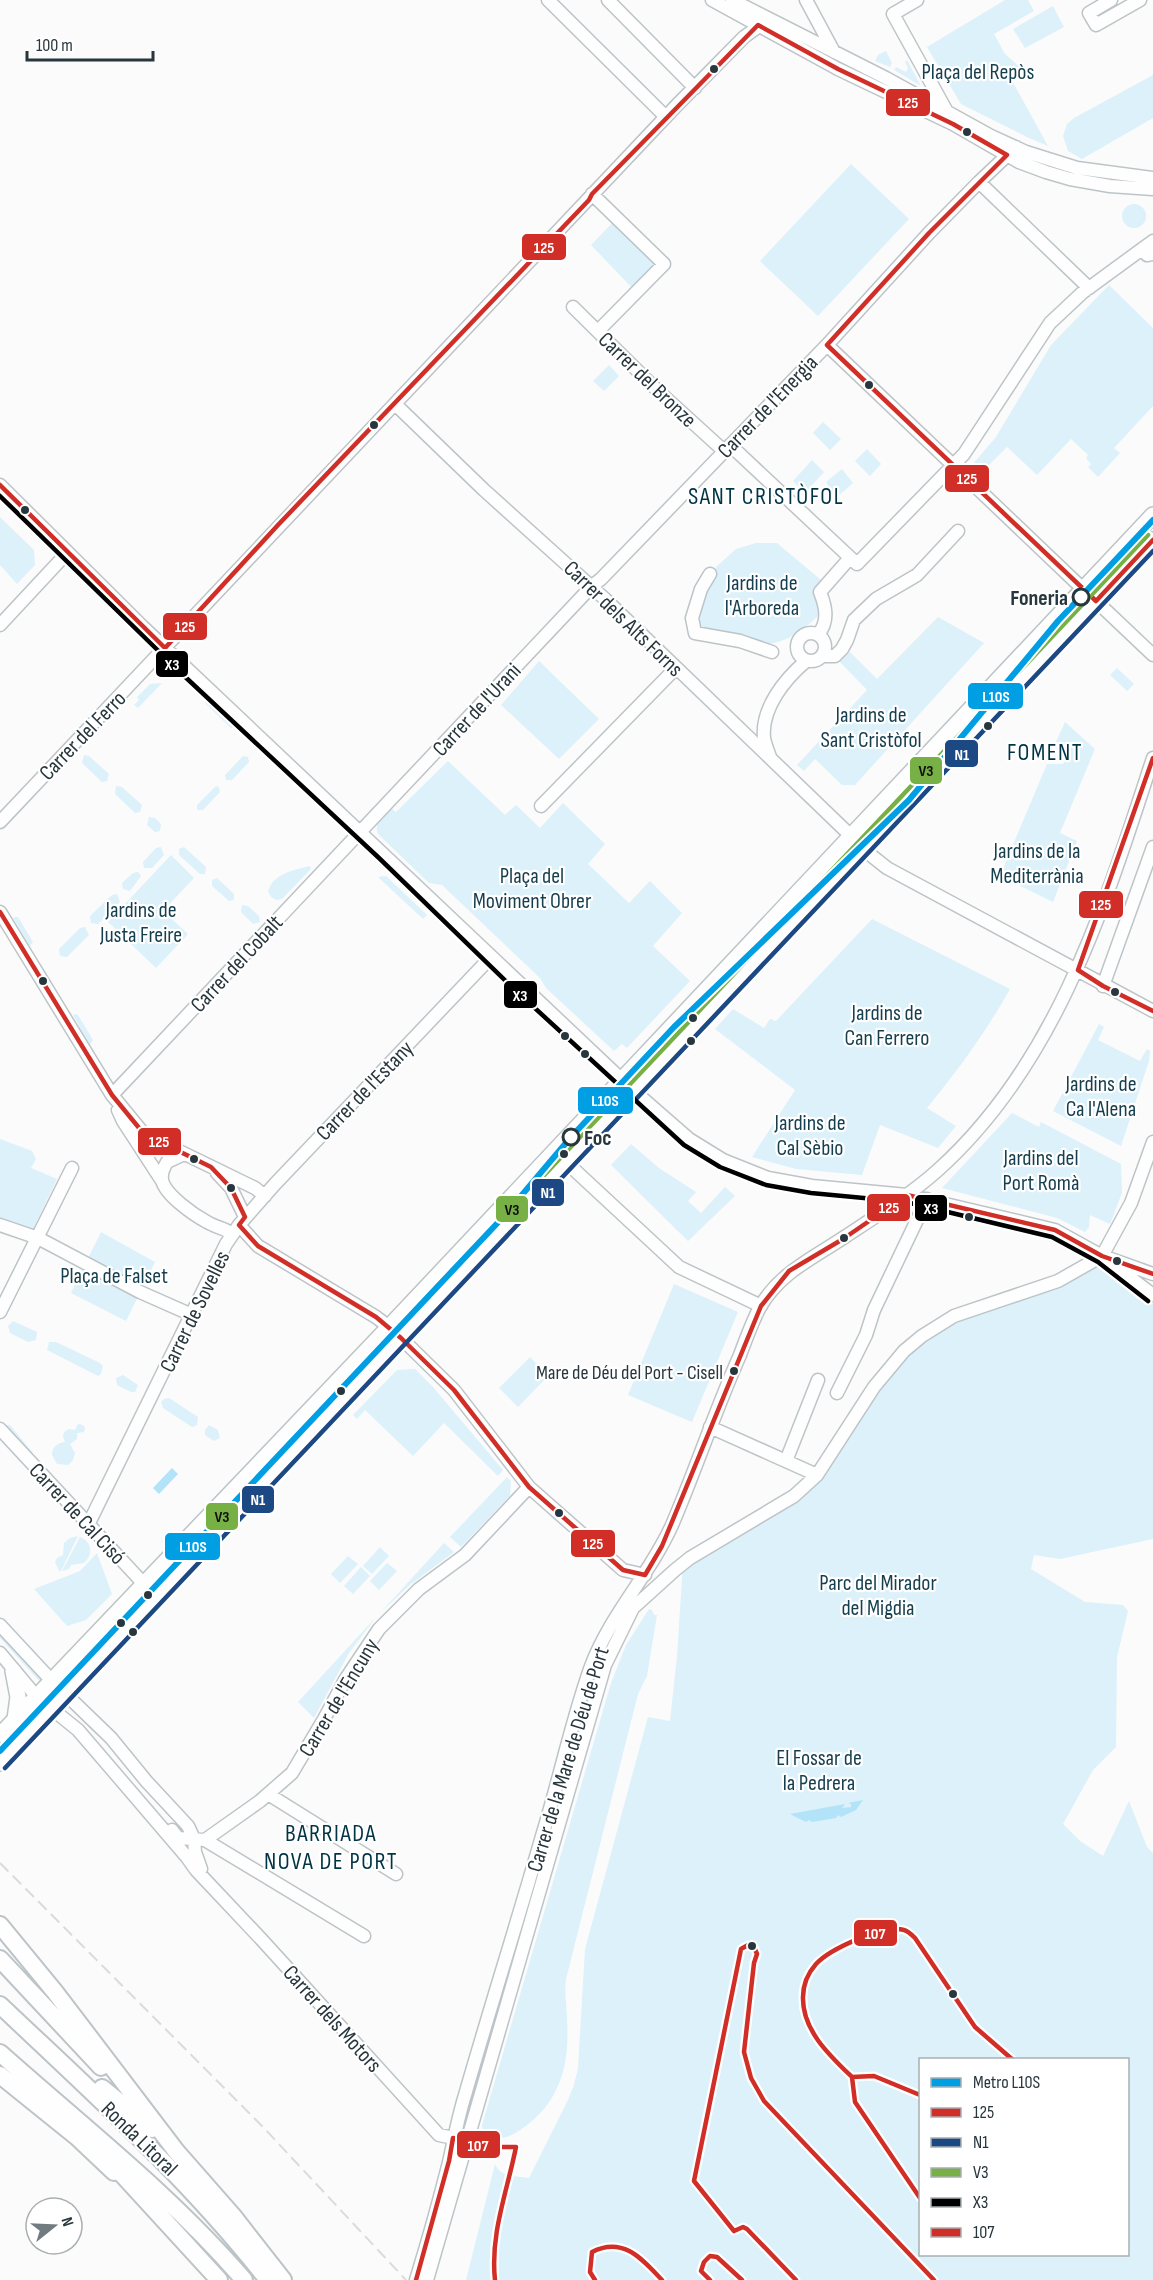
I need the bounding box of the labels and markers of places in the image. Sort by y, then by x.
unlabelled marker [708,63,720,75]
unlabelled marker [961,126,973,138]
unlabelled marker [863,379,875,391]
unlabelled marker [368,419,380,431]
unlabelled marker [19,504,31,516]
place label: Foneria [1010,585,1068,612]
marker: Foneria [1072,588,1090,606]
unlabelled marker [982,720,994,732]
unlabelled marker [37,975,49,987]
unlabelled marker [1109,986,1121,998]
unlabelled marker [687,1012,699,1024]
unlabelled marker [559,1030,571,1042]
unlabelled marker [685,1035,697,1047]
unlabelled marker [579,1048,591,1060]
place label: Foc [584,1125,612,1152]
marker: Foc [562,1128,580,1146]
unlabelled marker [558,1148,570,1160]
unlabelled marker [188,1153,200,1165]
unlabelled marker [225,1182,237,1194]
unlabelled marker [963,1211,975,1223]
unlabelled marker [838,1232,850,1244]
unlabelled marker [1111,1255,1123,1267]
place label: Mare de Déu del Port - Cisell [536,1361,723,1385]
marker: Mare de Déu del Port - Cisell [728,1365,740,1377]
unlabelled marker [335,1385,347,1397]
unlabelled marker [553,1507,565,1519]
unlabelled marker [142,1589,154,1601]
unlabelled marker [115,1617,127,1629]
unlabelled marker [127,1626,139,1638]
unlabelled marker [746,1940,758,1952]
unlabelled marker [947,1988,959,2000]

